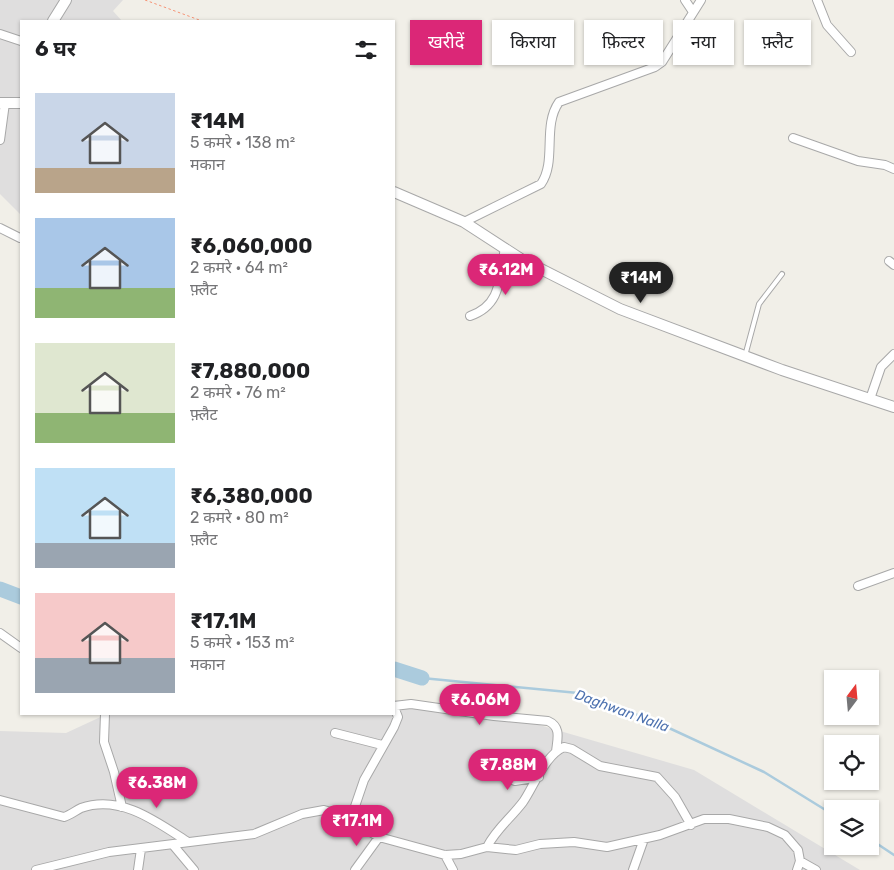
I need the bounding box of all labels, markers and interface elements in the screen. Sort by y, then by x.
chip: खरीदें [410,20,482,65]
chip: किराया [492,20,574,65]
chip: फ़िल्टर [584,20,663,65]
chip: नया [673,20,734,65]
chip: फ़्लैट [744,20,811,65]
text: 6 घर [35,36,76,61]
icon: filters [352,36,380,64]
text: ₹14M [190,108,245,133]
icon: home [75,113,135,173]
text: 5 कमरे · 138 m² [190,133,295,152]
text: मकान [190,155,225,174]
text: ₹6,060,000 [190,233,313,258]
icon: home [75,238,135,298]
pin: ₹6.12M [465,254,547,296]
text: 2 कमरे · 64 m² [190,258,288,277]
text: ₹6.12M [478,260,534,279]
pin: ₹14M [611,262,671,304]
text: ₹14M [620,268,662,287]
text: फ़्लैट [190,280,218,299]
text: ₹7,880,000 [190,358,310,383]
icon: home [75,363,135,423]
text: 2 कमरे · 76 m² [190,383,286,402]
text: फ़्लैट [190,405,218,424]
text: ₹6,380,000 [190,483,313,508]
icon: home [75,488,135,548]
text: 2 कमरे · 80 m² [190,508,289,527]
text: फ़्लैट [190,530,218,549]
text: ₹17.1M [190,608,256,633]
icon: home [75,613,135,673]
text: 5 कमरे · 153 m² [190,633,295,652]
text: मकान [190,655,225,674]
north arrow [824,670,879,725]
map controls [824,670,879,855]
pin: ₹6.06M [439,684,521,726]
water label: Daghwan Nalla [573,686,671,736]
text: ₹6.06M [451,690,510,709]
button: locate [824,735,879,790]
pin: ₹7.88M [467,748,549,791]
text: ₹7.88M [479,755,537,774]
pin: ₹6.38M [116,766,198,809]
text: ₹6.38M [127,773,187,792]
button: layers [824,800,879,855]
pin: ₹17.1M [316,804,398,847]
text: ₹17.1M [332,811,382,830]

